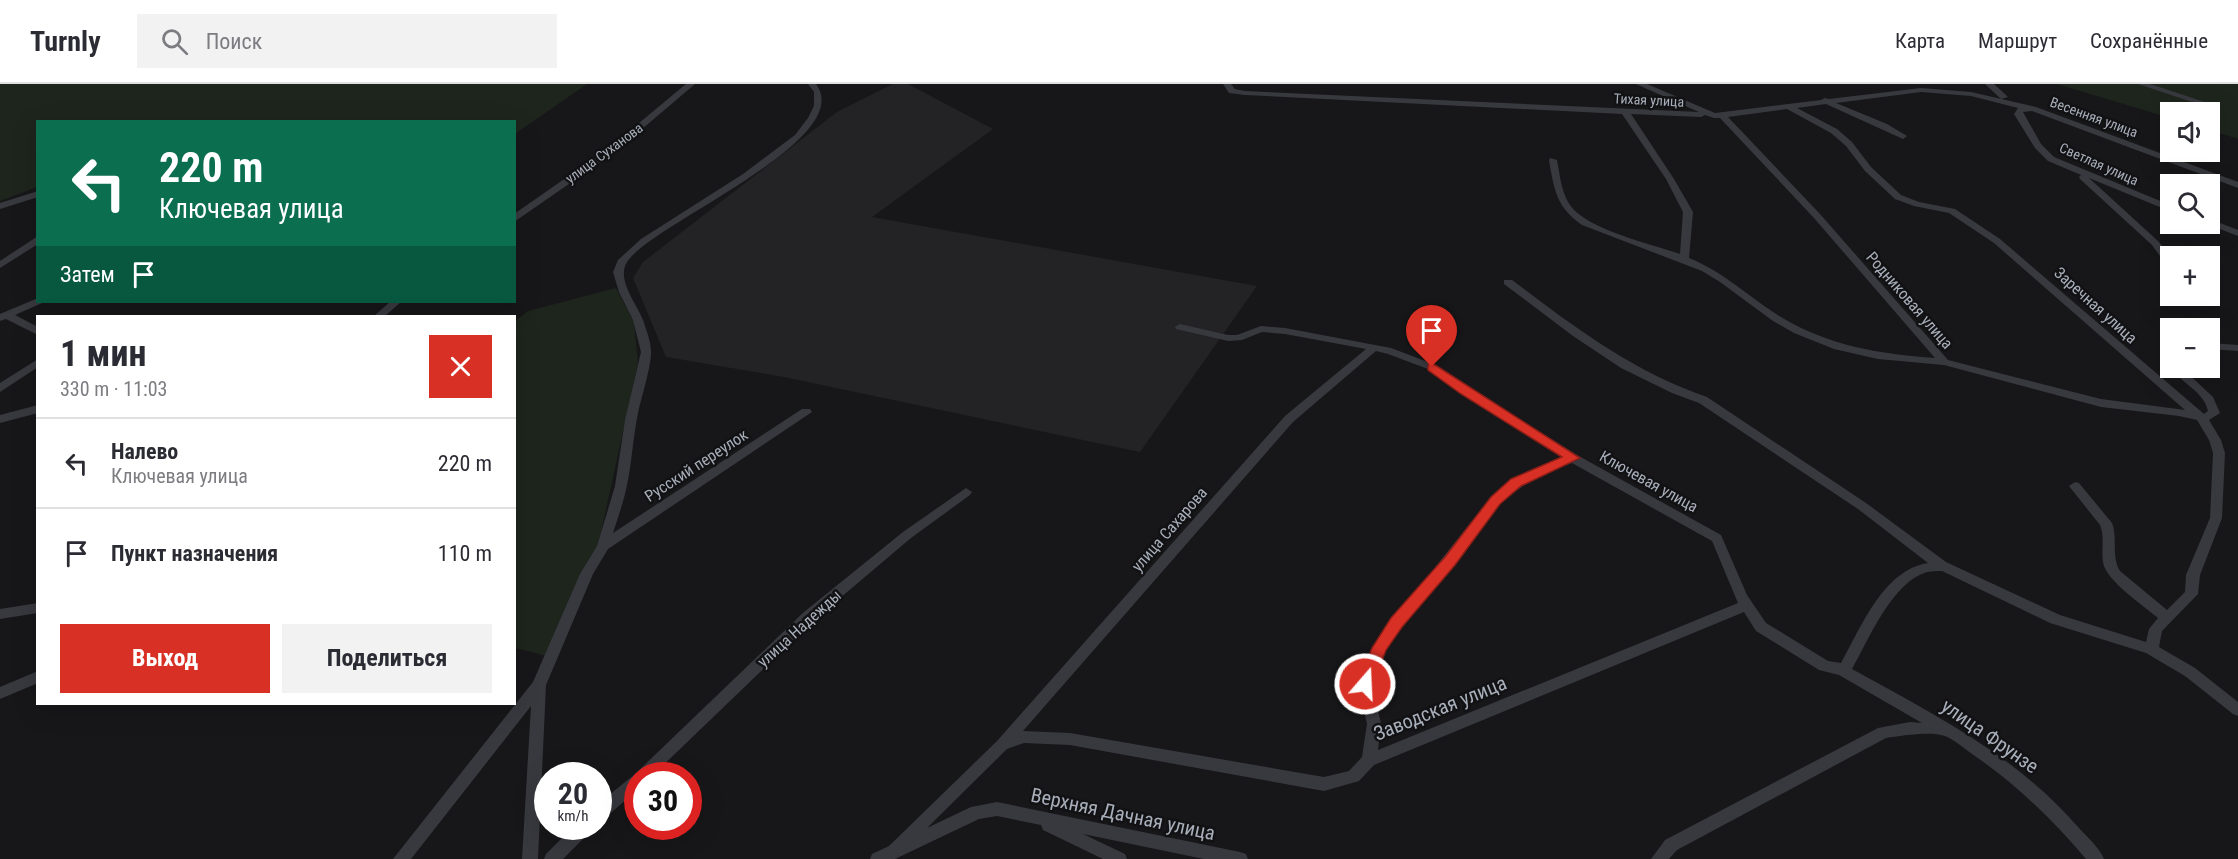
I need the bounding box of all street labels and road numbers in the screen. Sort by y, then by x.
street label: Тихая улица [1613,90,1685,110]
street label: Весенняя улица [2048,94,2140,140]
street label: улица Суханова [562,120,646,186]
street label: Светлая улица [2057,139,2141,189]
street label: Родниковая улица [1862,248,1957,353]
street label: Заречная улица [2050,263,2141,348]
street label: Русский переулок [641,425,752,506]
street label: Ключевая улица [1596,447,1701,516]
street label: улица Сахарова [1128,483,1211,575]
street label: улица Надежды [754,586,845,671]
street label: Заводская улица [1370,670,1510,746]
street label: улица Фрунзе [1937,694,2043,778]
street label: Верхняя Дачная улица [1029,783,1217,845]

